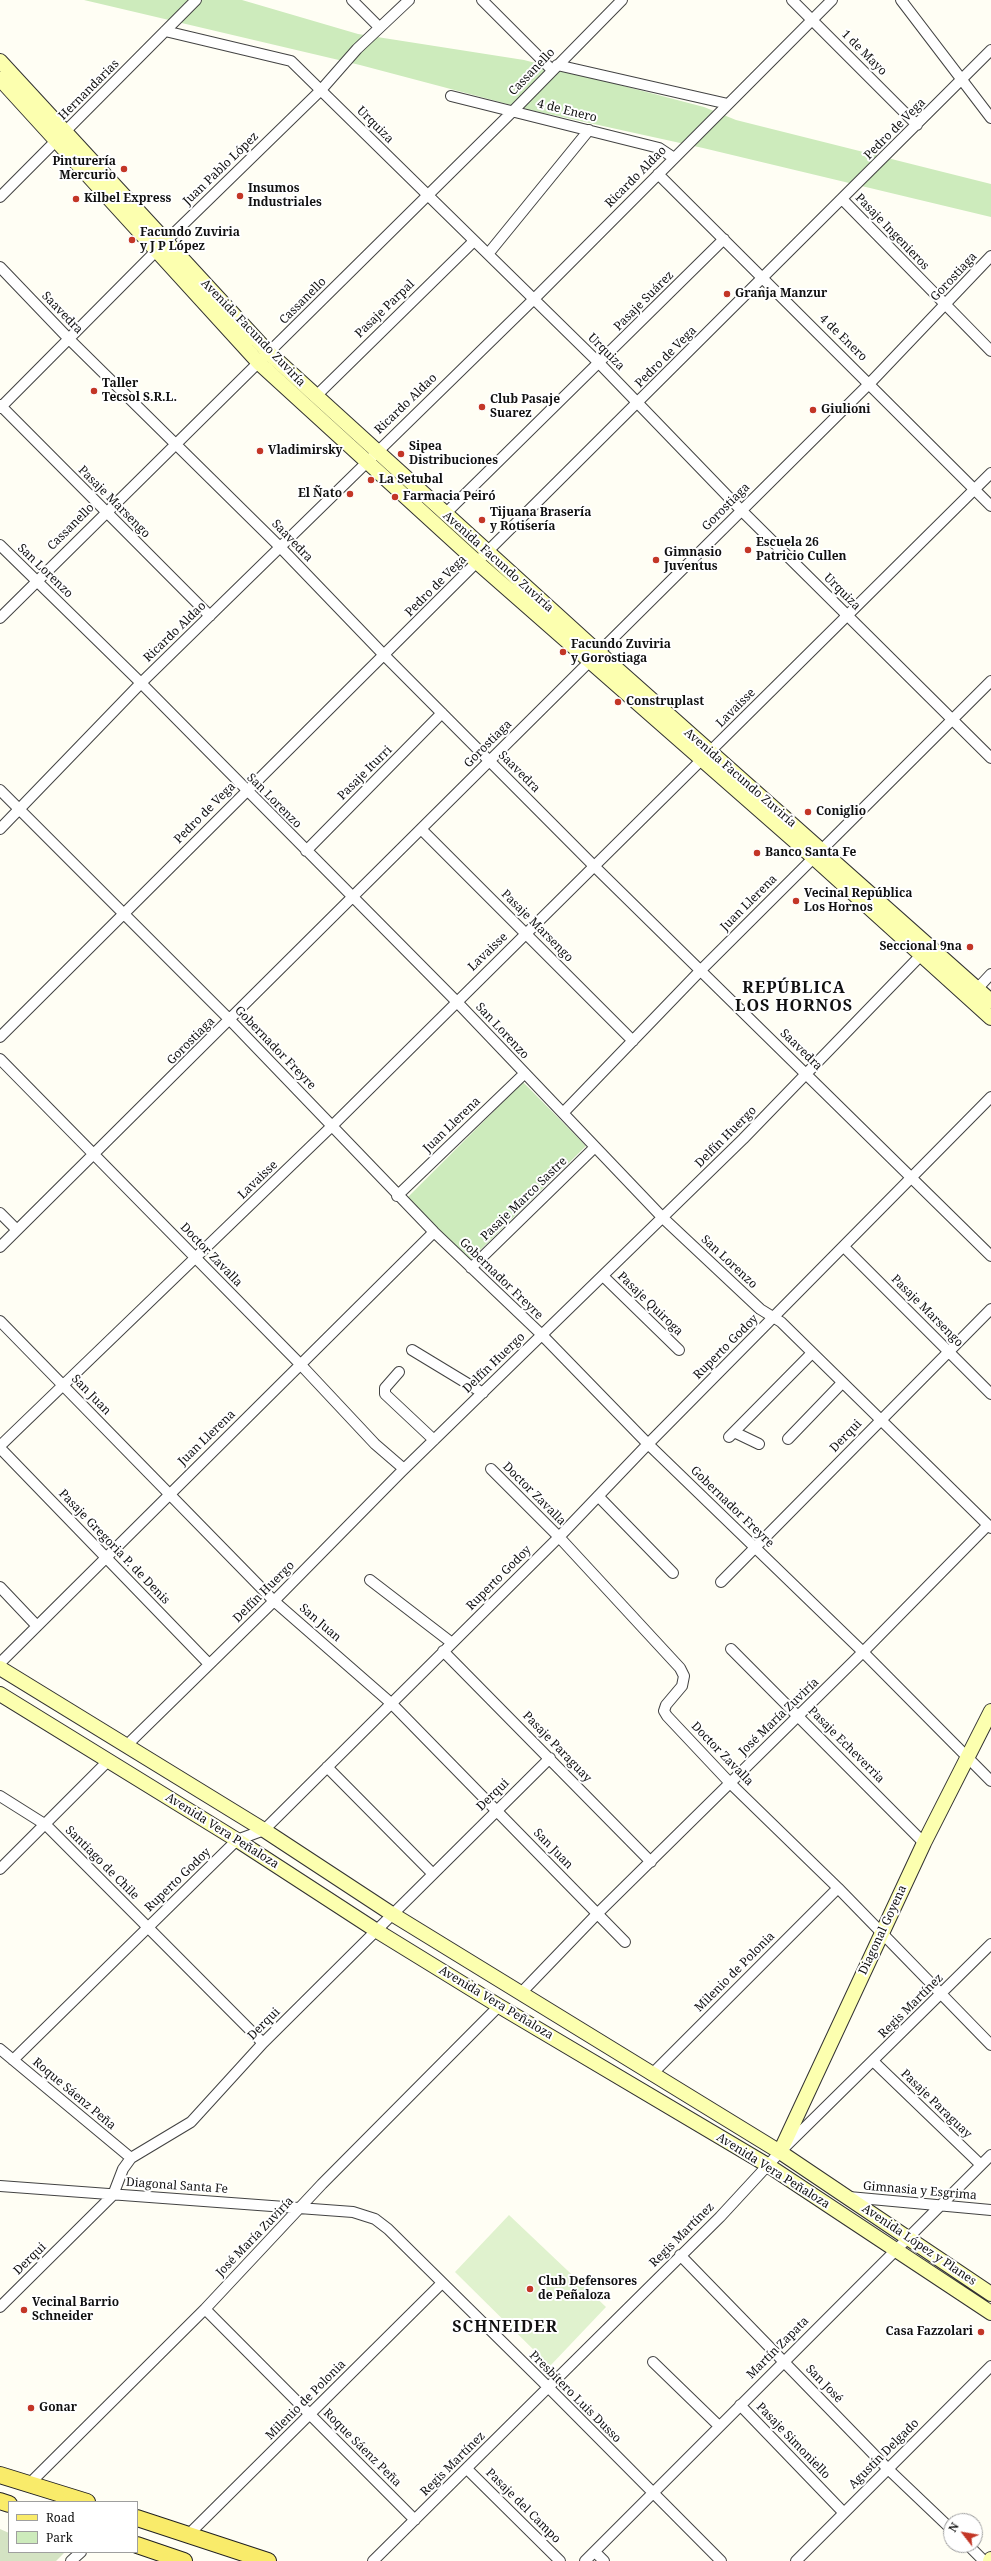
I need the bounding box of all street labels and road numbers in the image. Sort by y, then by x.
street label: 1 de Mayo [838,27,890,79]
street label: Cassanello [506,45,558,99]
street label: Hernandarias [56,57,122,123]
street label: Pedro de Vega [861,95,929,163]
street label: 4 de Enero [536,97,598,125]
street label: Urquiza [354,104,396,146]
street label: Juan Pablo López [180,129,262,209]
street label: Ricardo Aldao [602,143,670,211]
street label: Pasaje Ingenieros [852,191,932,273]
street label: Gorostiaga [928,250,980,304]
street label: Pasaje Suárez [611,268,677,334]
street label: Cassanello [277,275,329,327]
street label: Avenida Facundo Zuviría [198,276,308,390]
street label: Pasaje Parpal [352,277,418,341]
street label: Saavedra [38,289,86,337]
street label: 4 de Enero [816,312,870,364]
street label: Pedro de Vega [632,323,700,391]
street label: Urquiza [585,331,627,373]
street label: Ricardo Aldao [372,371,440,437]
street label: Pasaje Marsengo [75,463,153,541]
street label: Gorostiaga [699,480,753,534]
street label: Cassanello [45,501,97,553]
street label: Avenida Facundo Zuviría [440,509,556,615]
street label: Saavedra [268,517,316,565]
street label: San Lorenzo [14,541,76,601]
street label: Pedro de Vega [402,552,470,620]
street label: Urquiza [821,571,863,613]
street label: Ricardo Aldao [141,599,209,665]
street label: Lavaisse [714,686,758,730]
street label: Gorostiaga [461,717,515,771]
street label: Avenida Facundo Zuviría [681,725,799,831]
street label: Pasaje Iturri [335,743,395,803]
street label: Saavedra [495,748,543,796]
street label: San Lorenzo [244,771,304,831]
street label: Pedro de Vega [171,779,239,847]
street label: Juan Llerena [718,872,780,934]
street label: Pasaje Marsengo [498,887,576,965]
street label: Lavaisse [465,930,511,974]
street label: San Lorenzo [472,1000,532,1062]
street label: Gobernador Freyre [231,1003,319,1093]
street label: Gorostiaga [164,1014,218,1068]
street label: Saavedra [777,1026,825,1074]
street label: Juan Llerena [420,1094,484,1156]
street label: Delfín Huergo [692,1103,760,1171]
street label: Pasaje Marco Sastre [478,1154,570,1244]
street label: Lavaisse [235,1158,281,1202]
street label: Doctor Zavalla [177,1220,245,1290]
street label: San Lorenzo [698,1232,760,1292]
street label: Gobernador Freyre [456,1235,546,1323]
street label: Pasaje Quiroga [614,1269,686,1339]
street label: Pasaje Marsengo [888,1272,966,1350]
street label: Ruperto Godoy [691,1312,761,1382]
street label: Delfín Huergo [460,1330,528,1396]
street label: San Juan [68,1372,114,1418]
street label: Juan Llerena [175,1407,239,1469]
street label: Derqui [827,1417,865,1455]
street label: Doctor Zavalla [499,1459,569,1529]
street label: Gobernador Freyre [687,1463,777,1551]
street label: Pasaje Gregoria P. de Denis [55,1487,173,1607]
street label: Ruperto Godoy [464,1543,534,1613]
street label: Delfín Huergo [230,1558,298,1626]
street label: San Juan [296,1601,344,1645]
street label: José María Zuviría [736,1675,822,1759]
street label: Pasaje Echeverria [805,1704,887,1786]
street label: Pasaje Paraguay [520,1709,594,1785]
street label: Doctor Zavalla [688,1719,756,1789]
street label: Derqui [474,1776,512,1814]
street label: Avenida Vera Peñaloza [163,1790,281,1872]
street label: Santiago de Chile [62,1823,142,1903]
street label: San Juan [530,1826,576,1872]
street label: Ruperto Godoy [142,1845,214,1915]
street label: Diagonal Goyena [856,1883,910,1977]
street label: Milenio de Polonia [692,1929,778,2015]
street label: Avenida Vera Peñaloza [436,1963,556,2043]
street label: Regis Martínez [876,1971,946,2041]
street label: Derqui [245,2005,283,2043]
street label: Roque Sáenz Peña [29,2055,119,2133]
street label: Pasaje Paraguay [898,2067,974,2141]
street label: Avenida Vera Peñaloza [714,2130,832,2212]
street label: Diagonal Santa Fe [126,2175,228,2197]
street label: Gimnasia y Esgrima [862,2179,978,2203]
street label: José María Zuviría [213,2194,297,2280]
street label: Regis Martínez [647,2200,717,2270]
street label: Avenida López y Planes [859,2201,979,2289]
street label: Derqui [11,2240,49,2278]
street label: Martín Zapata [744,2314,812,2382]
street label: Presbítero Luis Dusso [526,2348,624,2446]
street label: Milenio de Polonia [263,2357,349,2443]
street label: San José [802,2362,846,2406]
street label: Pasaje Simoniello [753,2400,833,2482]
street label: Roque Sáenz Peña [320,2406,404,2490]
street label: Agustín Delgado [846,2416,922,2492]
street label: Regis Martínez [418,2429,488,2499]
street label: Pasaje del Campo [483,2466,563,2546]

